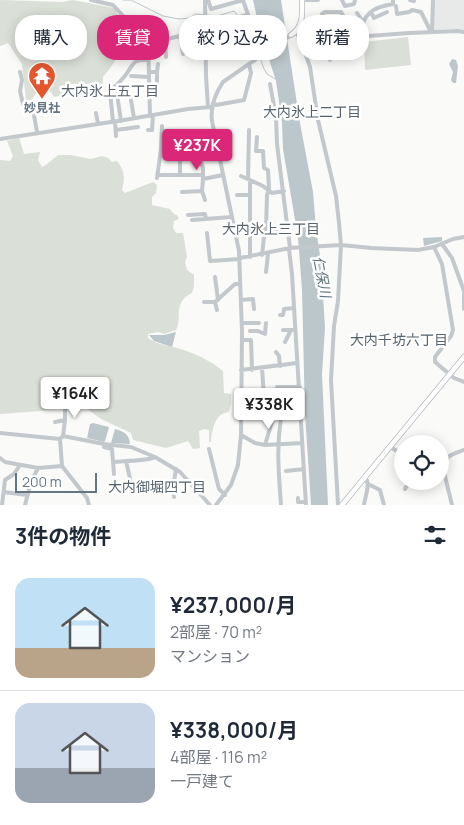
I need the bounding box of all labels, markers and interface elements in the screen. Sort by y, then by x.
chip: 購入 [15,15,87,60]
chip: 賃貸 [97,15,169,60]
chip: 絞り込み [179,15,287,60]
chip: 新着 [297,15,369,60]
temple icon: 妙見社 [27,61,57,100]
district label: 大内氷上五丁目 [61,81,159,100]
place label: 妙見社 [24,99,60,116]
district label: 大内氷上二丁目 [263,102,361,121]
pin: ¥237K [162,128,232,171]
text: ¥237K [173,134,221,156]
district label: 大内氷上三丁目 [222,219,320,238]
water label: 仁保川 [309,254,336,301]
district label: 大内千坊六丁目 [350,330,448,349]
pin: ¥164K [40,376,110,419]
text: ¥164K [52,382,98,404]
pin: ¥338K [234,388,304,430]
text: ¥338K [245,393,293,415]
map controls [394,435,449,490]
button: locate [394,435,449,490]
scale bar [15,470,98,493]
text: 200 m [22,472,62,491]
district label: 大内御堀四丁目 [108,477,206,496]
icon: filters [421,521,449,549]
text: 3件の物件 [15,522,111,550]
text: ¥237,000/月 [170,591,296,619]
icon: home [55,598,115,658]
text: 2部屋 · 70 m² [170,621,262,643]
text: マンション [170,645,250,667]
text: ¥338,000/月 [170,716,298,744]
icon: home [55,723,115,783]
text: 4部屋 · 116 m² [170,746,267,768]
text: 一戸建て [170,770,234,792]

